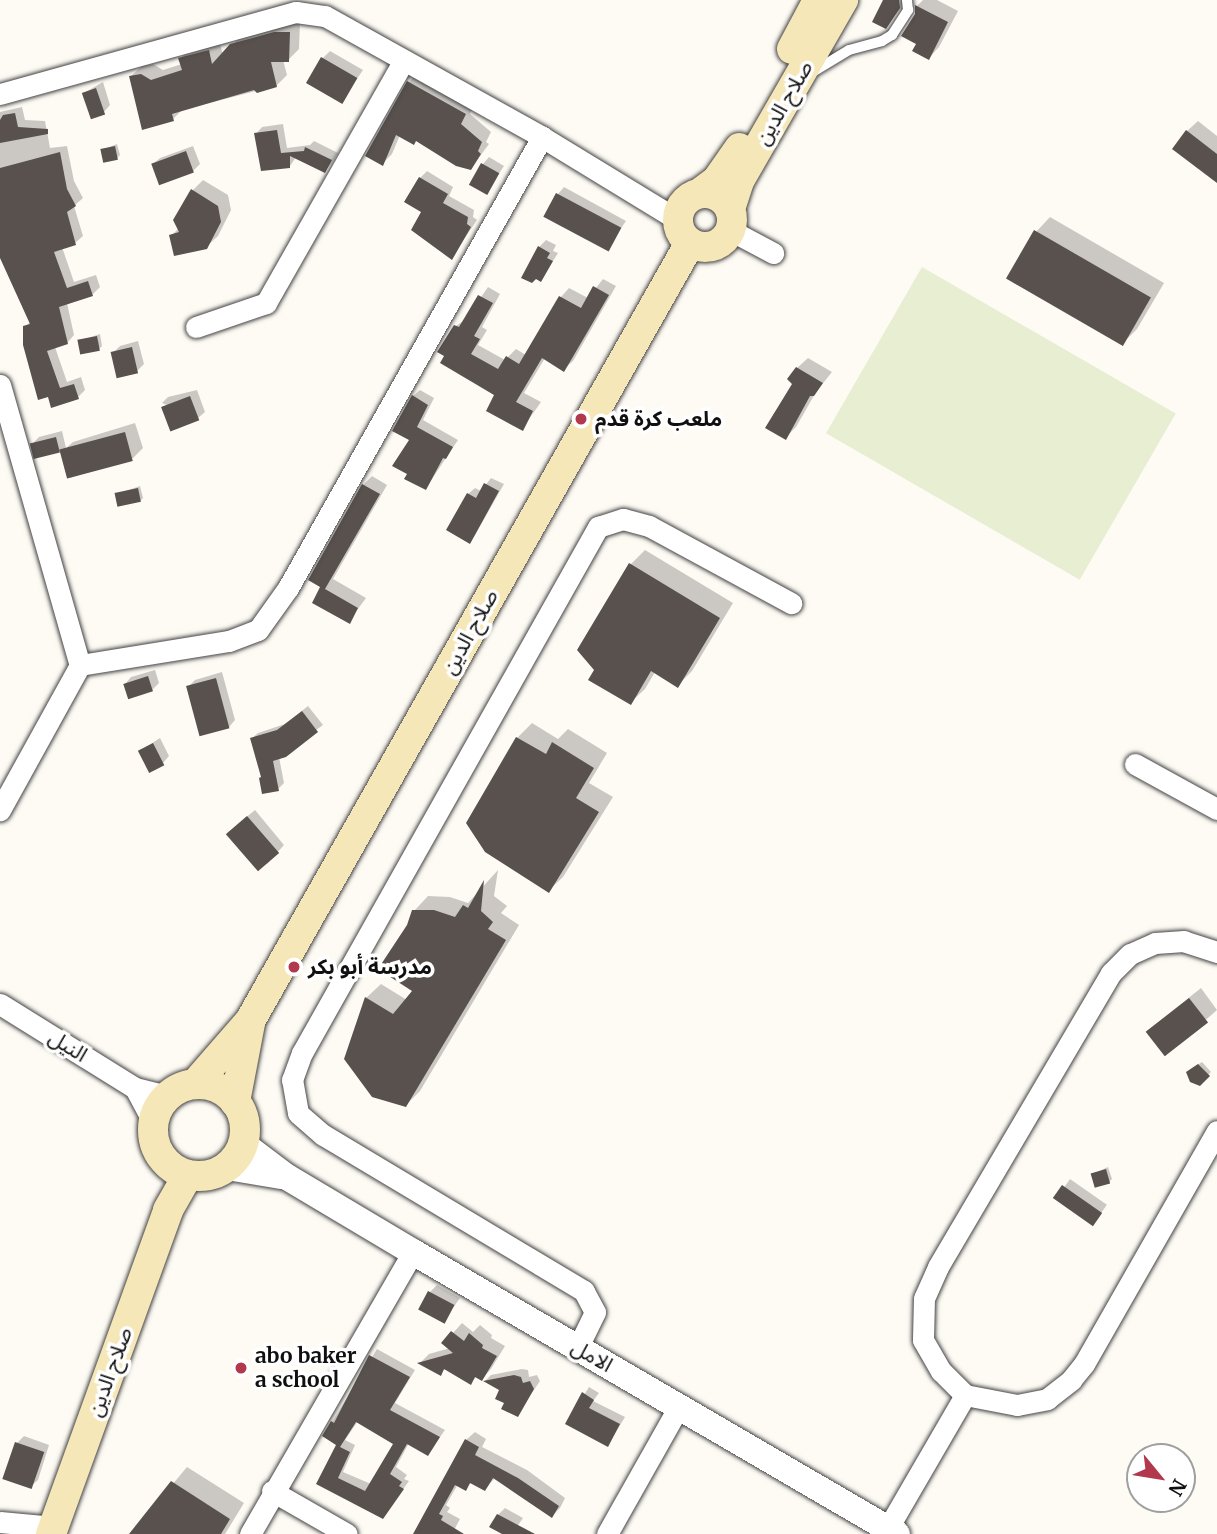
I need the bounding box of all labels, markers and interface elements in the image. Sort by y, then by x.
street label: صلاح الدين [750,56,818,150]
place label: ملعب كرة قدم [595,406,722,432]
marker: ملعب كرة قدم [573,411,589,427]
street label: صلاح الدين [436,585,504,679]
place label: مدرسة أبو بكر [308,954,432,980]
marker: مدرسة أبو بكر [286,959,302,975]
street label: النيل [44,1024,92,1068]
street label: صلاح الدين [82,1324,138,1420]
street label: الامل [567,1334,617,1378]
place label: abo baker a school [255,1343,356,1393]
marker: abo baker a school [233,1360,249,1376]
north arrow [1126,1443,1196,1513]
text: N [1163,1475,1192,1500]

